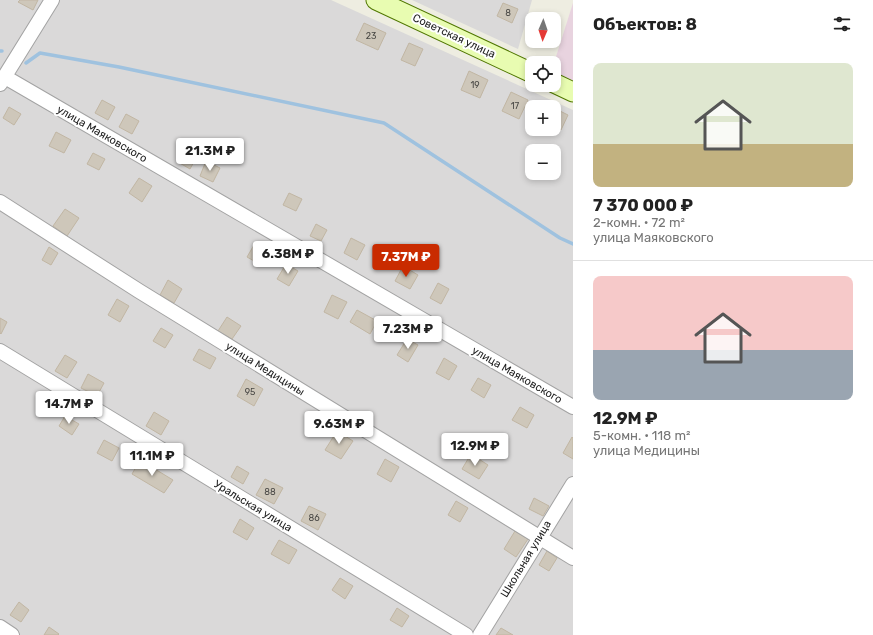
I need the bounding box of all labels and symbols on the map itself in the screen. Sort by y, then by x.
house number: 8 [505,8,511,18]
street label: Советская улица [410,11,498,61]
north arrow [525,12,561,48]
house number: 23 [366,31,376,41]
house number: 19 [470,80,480,90]
house number: 17 [511,101,520,111]
street label: улица Маяковского [54,103,150,165]
pin: 21.3M ₽ [173,138,247,172]
pin: 6.38M ₽ [251,241,325,275]
pin: 7.37M ₽ [369,244,443,278]
pin: 7.23M ₽ [371,316,445,350]
street label: улица Медицины [223,340,307,398]
street label: улица Маяковского [469,344,565,406]
house number: 95 [245,387,255,397]
pin: 14.7M ₽ [32,391,106,425]
pin: 9.63M ₽ [302,411,376,445]
pin: 12.9M ₽ [438,433,512,467]
pin: 11.1M ₽ [115,443,189,477]
street label: Уральская улица [212,478,294,534]
house number: 88 [264,487,276,497]
house number: 86 [308,513,320,523]
street label: Школьная улица [498,518,554,600]

